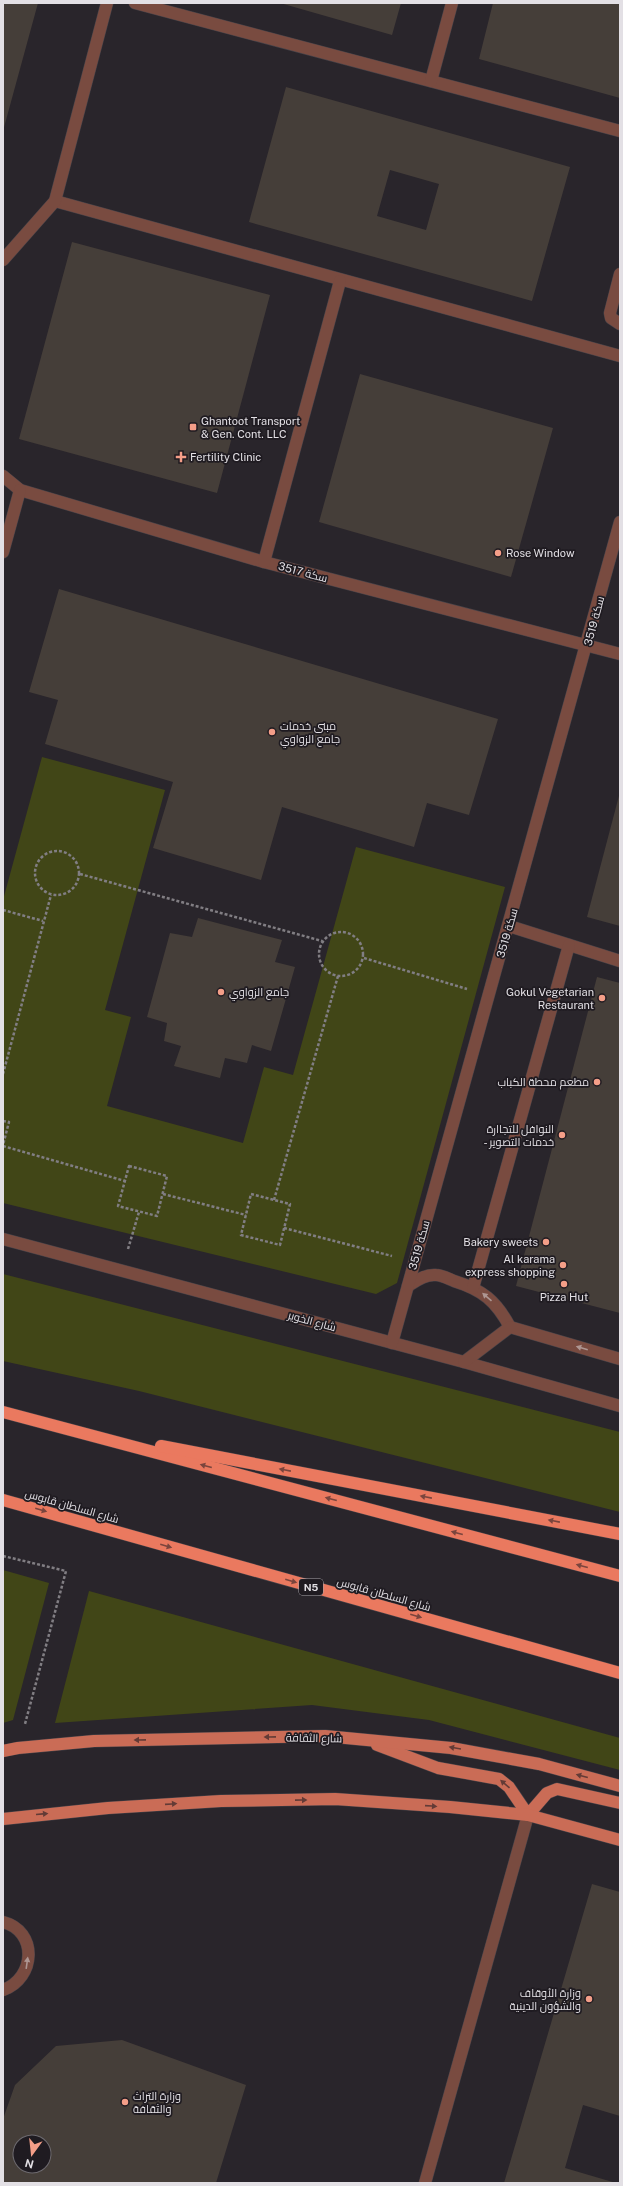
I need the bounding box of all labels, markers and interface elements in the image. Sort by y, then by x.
place label: Ghantoot Transport & Gen. Cont. LLC [201,415,300,440]
marker: Ghantoot Transport & Gen. Cont. LLC [188,422,198,432]
marker: Fertility Clinic [175,451,187,463]
place label: Fertility Clinic [190,451,261,463]
place label: Rose Window [506,547,575,559]
marker: Rose Window [493,548,503,558]
street label: سكة 3517 [277,560,329,584]
street label: سكة 3519 [582,595,606,647]
place label: مبنى خدمات جامع الزواوي [280,720,340,748]
marker: مبنى خدمات جامع الزواوي [267,727,277,737]
street label: سكة 3519 [494,907,520,959]
place label: جامع الزواوي [229,986,289,1001]
place label: Gokul Vegetarian Restaurant [506,986,594,1011]
marker: جامع الزواوي [216,987,226,997]
marker: Gokul Vegetarian Restaurant [597,993,607,1003]
place label: مطعم محطة الكباب [497,1076,589,1090]
marker: مطعم محطة الكباب [592,1077,602,1087]
place label: النوافل للتجاارة - خدمات التصوير [484,1123,554,1149]
marker: النوافل للتجاارة - خدمات التصوير [557,1130,567,1140]
street label: سكة 3519 [406,1219,432,1271]
place label: Bakery sweets [463,1236,538,1248]
marker: Bakery sweets [541,1237,551,1247]
place label: Al karama express shopping [465,1253,555,1278]
marker: Al karama express shopping [558,1260,568,1270]
marker: Pizza Hut [559,1279,569,1289]
place label: Pizza Hut [540,1291,588,1303]
one-way arrow [482,1292,492,1301]
street label: شارع الخوير [285,1309,337,1335]
one-way arrow [576,1345,588,1351]
one-way arrow [199,1463,211,1469]
one-way arrow [279,1467,291,1473]
street label: شارع السلطان قابوس [23,1487,120,1527]
one-way arrow [420,1494,433,1500]
one-way arrow [325,1496,337,1502]
one-way arrow [35,1507,47,1513]
one-way arrow [548,1518,560,1524]
one-way arrow [450,1530,462,1536]
one-way arrow [160,1543,172,1549]
one-way arrow [576,1563,589,1569]
street label: شارع السلطان قابوس [335,1575,432,1615]
one-way arrow [285,1578,297,1584]
road number: N5 [299,1579,323,1595]
one-way arrow [410,1613,422,1619]
street label: شارع الثقافة [286,1732,342,1746]
one-way arrow [263,1734,276,1740]
one-way arrow [133,1737,146,1743]
one-way arrow [449,1745,461,1751]
one-way arrow [576,1773,588,1779]
one-way arrow [500,1780,510,1789]
one-way arrow [295,1797,308,1803]
one-way arrow [165,1801,177,1808]
one-way arrow [425,1802,437,1809]
one-way arrow [36,1811,48,1818]
one-way arrow [24,1957,30,1969]
place label: وزارة الأوقاف والشؤون الدينية [510,1987,581,2013]
marker: وزارة الأوقاف والشؤون الدينية [584,1994,594,2004]
place label: وزارة التراث والثقافة [133,2090,181,2116]
marker: وزارة التراث والثقافة [120,2097,130,2107]
north arrow [12,2134,52,2174]
text: N [24,2157,35,2171]

